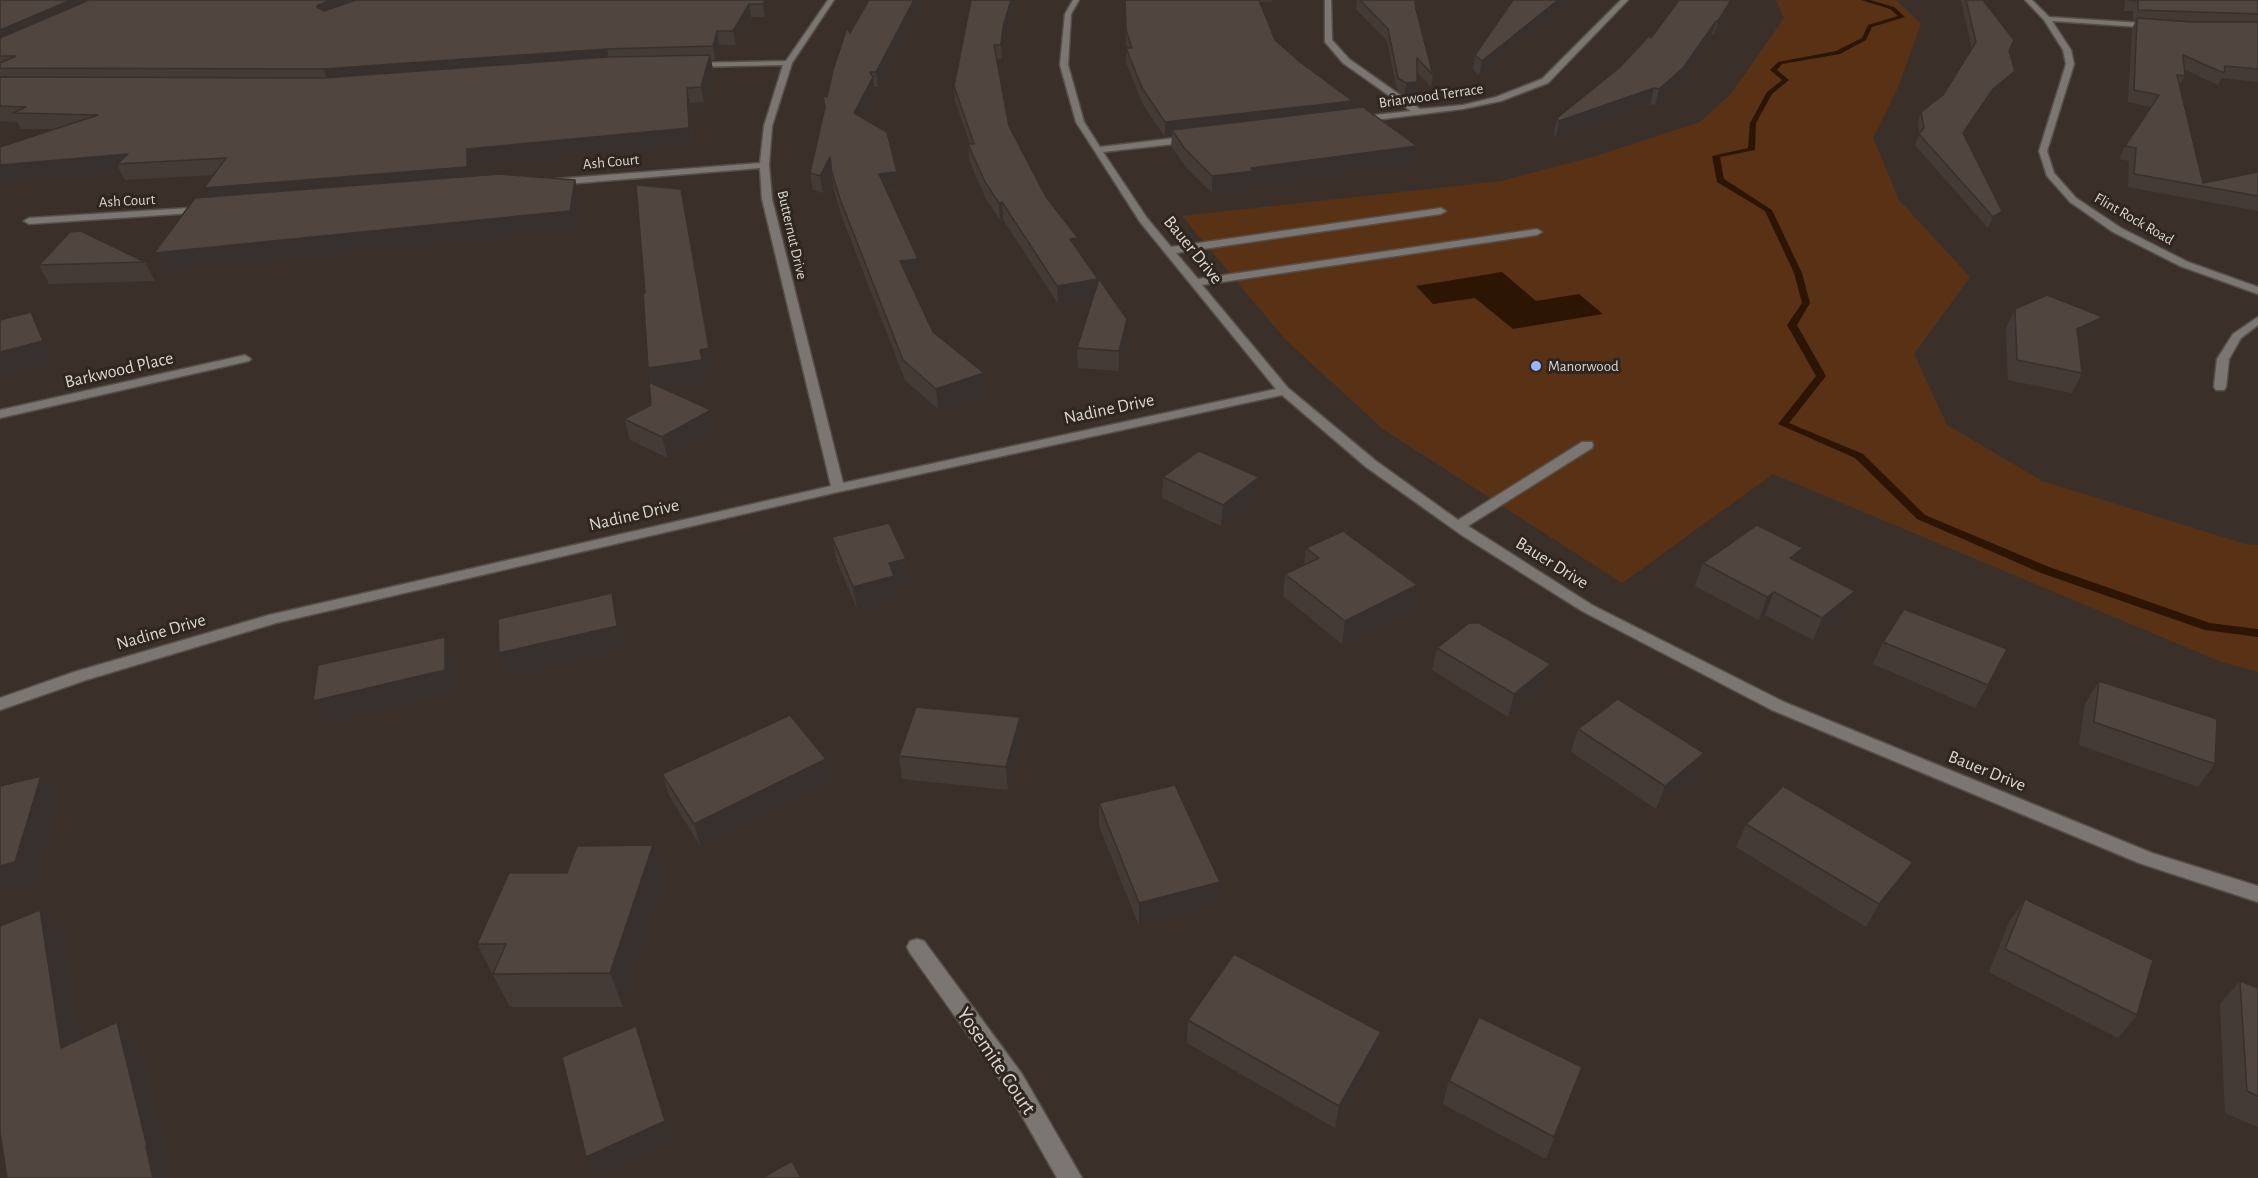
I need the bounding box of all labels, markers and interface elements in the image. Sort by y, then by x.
street label: Briarwood Terrace [1378,80,1484,112]
street label: Ash Court [582,151,640,173]
street label: Butternut Drive [773,189,811,281]
street label: Flint Rock Road [2091,189,2177,249]
street label: Ash Court [98,191,156,211]
street label: Bauer Drive [1159,211,1227,289]
street label: Barkwood Place [62,347,176,393]
place label: Manorwood [1548,357,1619,375]
marker: Manorwood [1529,359,1543,373]
street label: Nadine Drive [1062,389,1156,429]
street label: Nadine Drive [587,494,681,536]
street label: Bauer Drive [1512,532,1592,594]
street label: Nadine Drive [114,609,208,655]
street label: Bauer Drive [1945,746,2029,796]
street label: Yosemite Court [951,1003,1041,1119]

